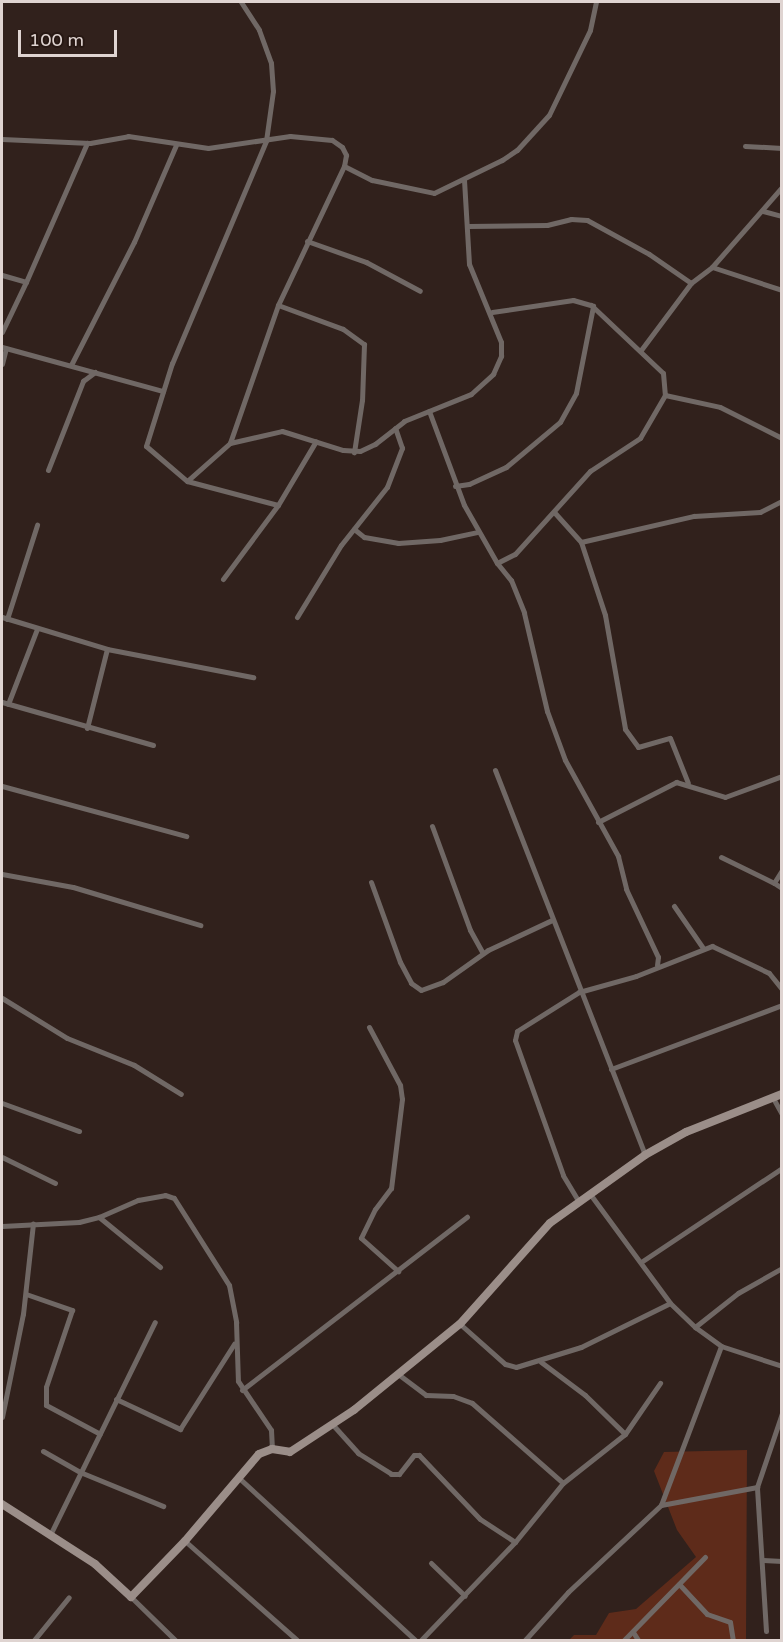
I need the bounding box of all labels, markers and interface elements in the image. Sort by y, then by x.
scale bar [21,18,120,56]
text: 100 m [29,29,84,51]

